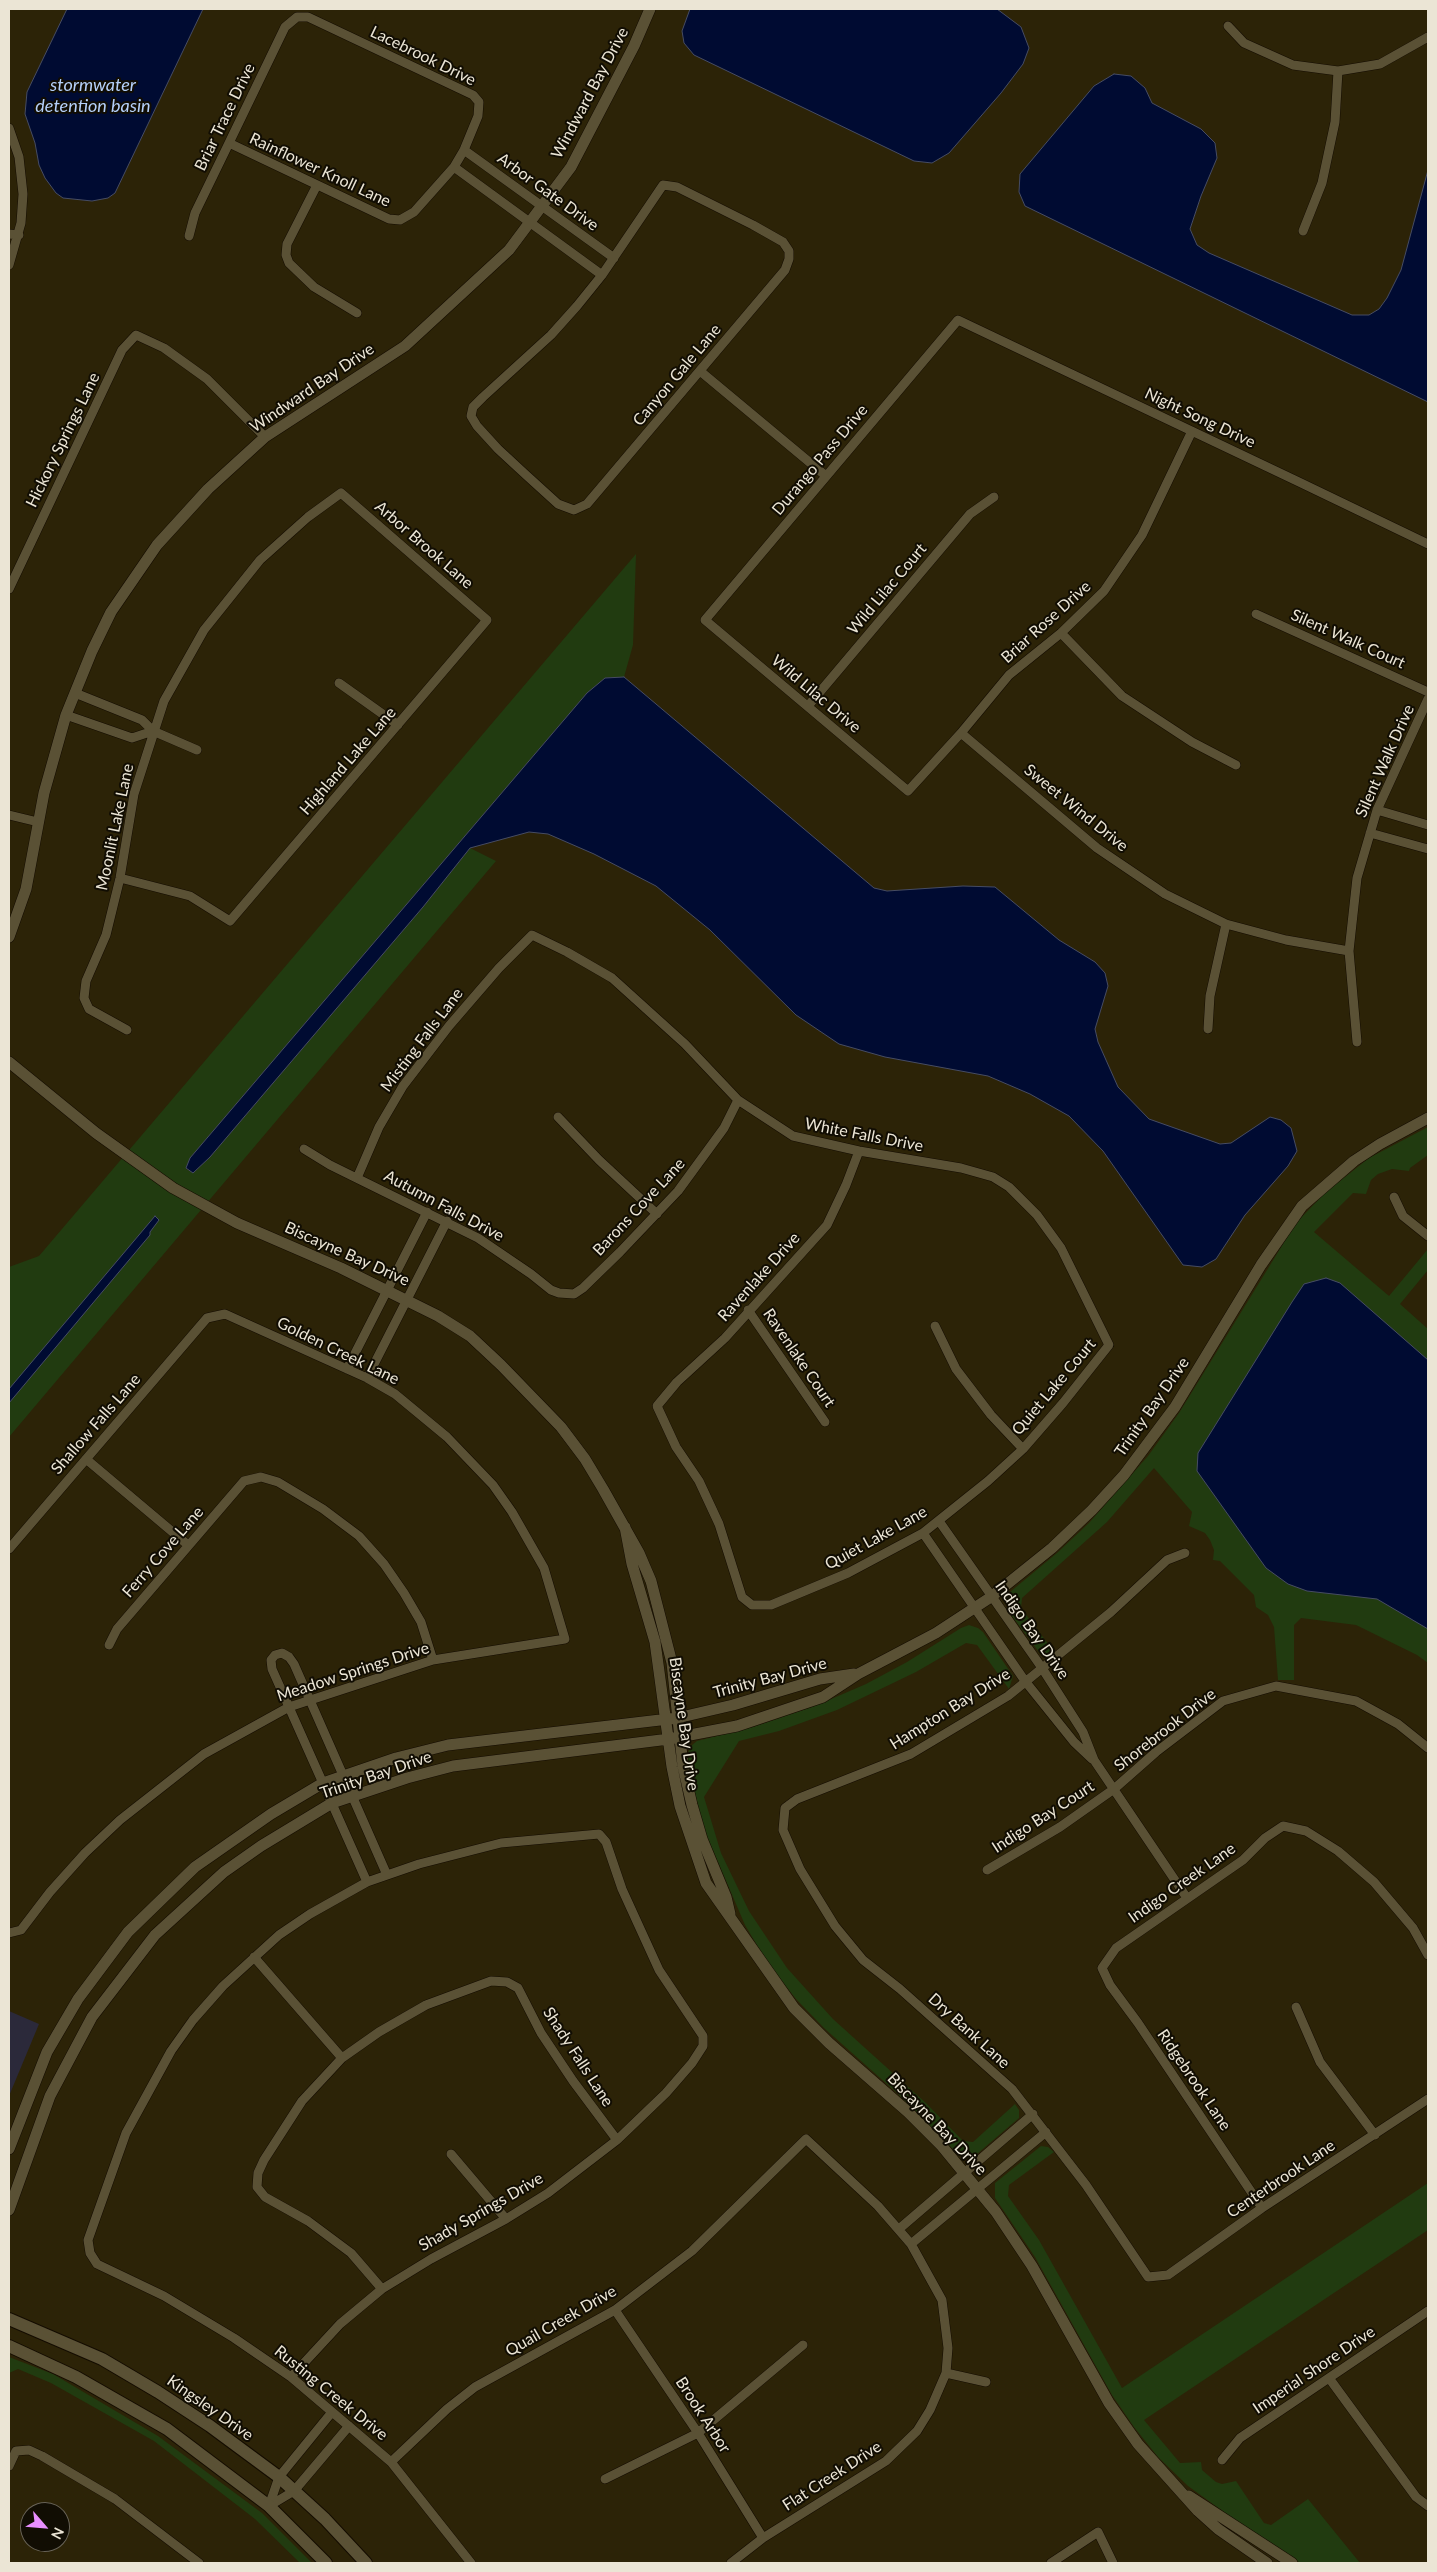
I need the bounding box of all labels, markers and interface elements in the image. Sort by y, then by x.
street label: Lacebrook Drive [367,22,479,90]
street label: Windward Bay Drive [547,24,633,162]
street label: Briar Trace Drive [191,60,259,174]
water label: stormwater detention basin [35,74,151,116]
street label: Rainflower Knoll Lane [246,129,394,211]
street label: Arbor Gate Drive [494,149,602,235]
street label: Canyon Gale Lane [629,320,725,430]
street label: Windward Bay Drive [246,339,378,437]
street label: Hickory Springs Lane [22,370,104,510]
street label: Night Song Drive [1142,384,1258,452]
street label: Durango Pass Drive [768,401,872,519]
street label: Arbor Brook Lane [371,497,477,593]
street label: Wild Lilac Court [843,540,931,638]
street label: Briar Rose Drive [997,577,1095,667]
street label: Silent Walk Court [1288,605,1408,673]
street label: Wild Lilac Drive [767,651,865,737]
street label: Silent Walk Drive [1352,702,1418,820]
street label: Highland Lake Lane [296,703,400,819]
street label: Sweet Wind Drive [1020,760,1132,856]
street label: Moonlit Lake Lane [92,762,138,892]
street label: Misting Falls Lane [377,984,467,1096]
street label: White Falls Drive [803,1114,925,1156]
street label: Barons Cove Lane [589,1154,689,1260]
street label: Autumn Falls Drive [381,1166,507,1246]
street label: Biscayne Bay Drive [282,1218,412,1290]
street label: Ravenlake Drive [714,1229,804,1325]
street label: Ravenlake Court [759,1305,839,1411]
street label: Golden Creek Lane [274,1313,402,1389]
street label: Quiet Lake Court [1008,1335,1100,1439]
street label: Trinity Bay Drive [1111,1354,1193,1460]
street label: Shallow Falls Lane [47,1370,145,1478]
street label: Quiet Lake Lane [822,1502,930,1574]
street label: Ferry Cove Lane [118,1503,208,1601]
street label: Indigo Bay Drive [991,1577,1073,1683]
street label: Meadow Springs Drive [274,1638,432,1706]
street label: Trinity Bay Drive [711,1654,829,1702]
street label: Biscayne Bay Drive [665,1656,703,1792]
street label: Hampton Bay Drive [886,1664,1014,1754]
street label: Shorebrook Drive [1110,1684,1220,1776]
street label: Trinity Bay Drive [318,1747,434,1803]
street label: Indigo Bay Court [988,1777,1098,1857]
street label: Indigo Creek Lane [1125,1839,1239,1927]
street label: Dry Bank Lane [924,1989,1014,2073]
street label: Shady Falls Lane [539,2004,617,2110]
street label: Ridgebrook Lane [1153,2026,1235,2134]
street label: Biscayne Bay Drive [883,2069,991,2179]
street label: Centerbrook Lane [1223,2136,1339,2222]
street label: Shady Springs Drive [415,2169,547,2255]
street label: Quail Creek Drive [502,2282,620,2360]
street label: Imperial Shore Drive [1249,2322,1379,2418]
street label: Rusting Creek Drive [271,2341,391,2445]
street label: Kingsley Drive [163,2371,257,2445]
street label: Brook Arbor [671,2373,735,2457]
street label: Flat Creek Drive [779,2437,885,2515]
north arrow [20,2502,70,2552]
text: N [48,2525,68,2542]

